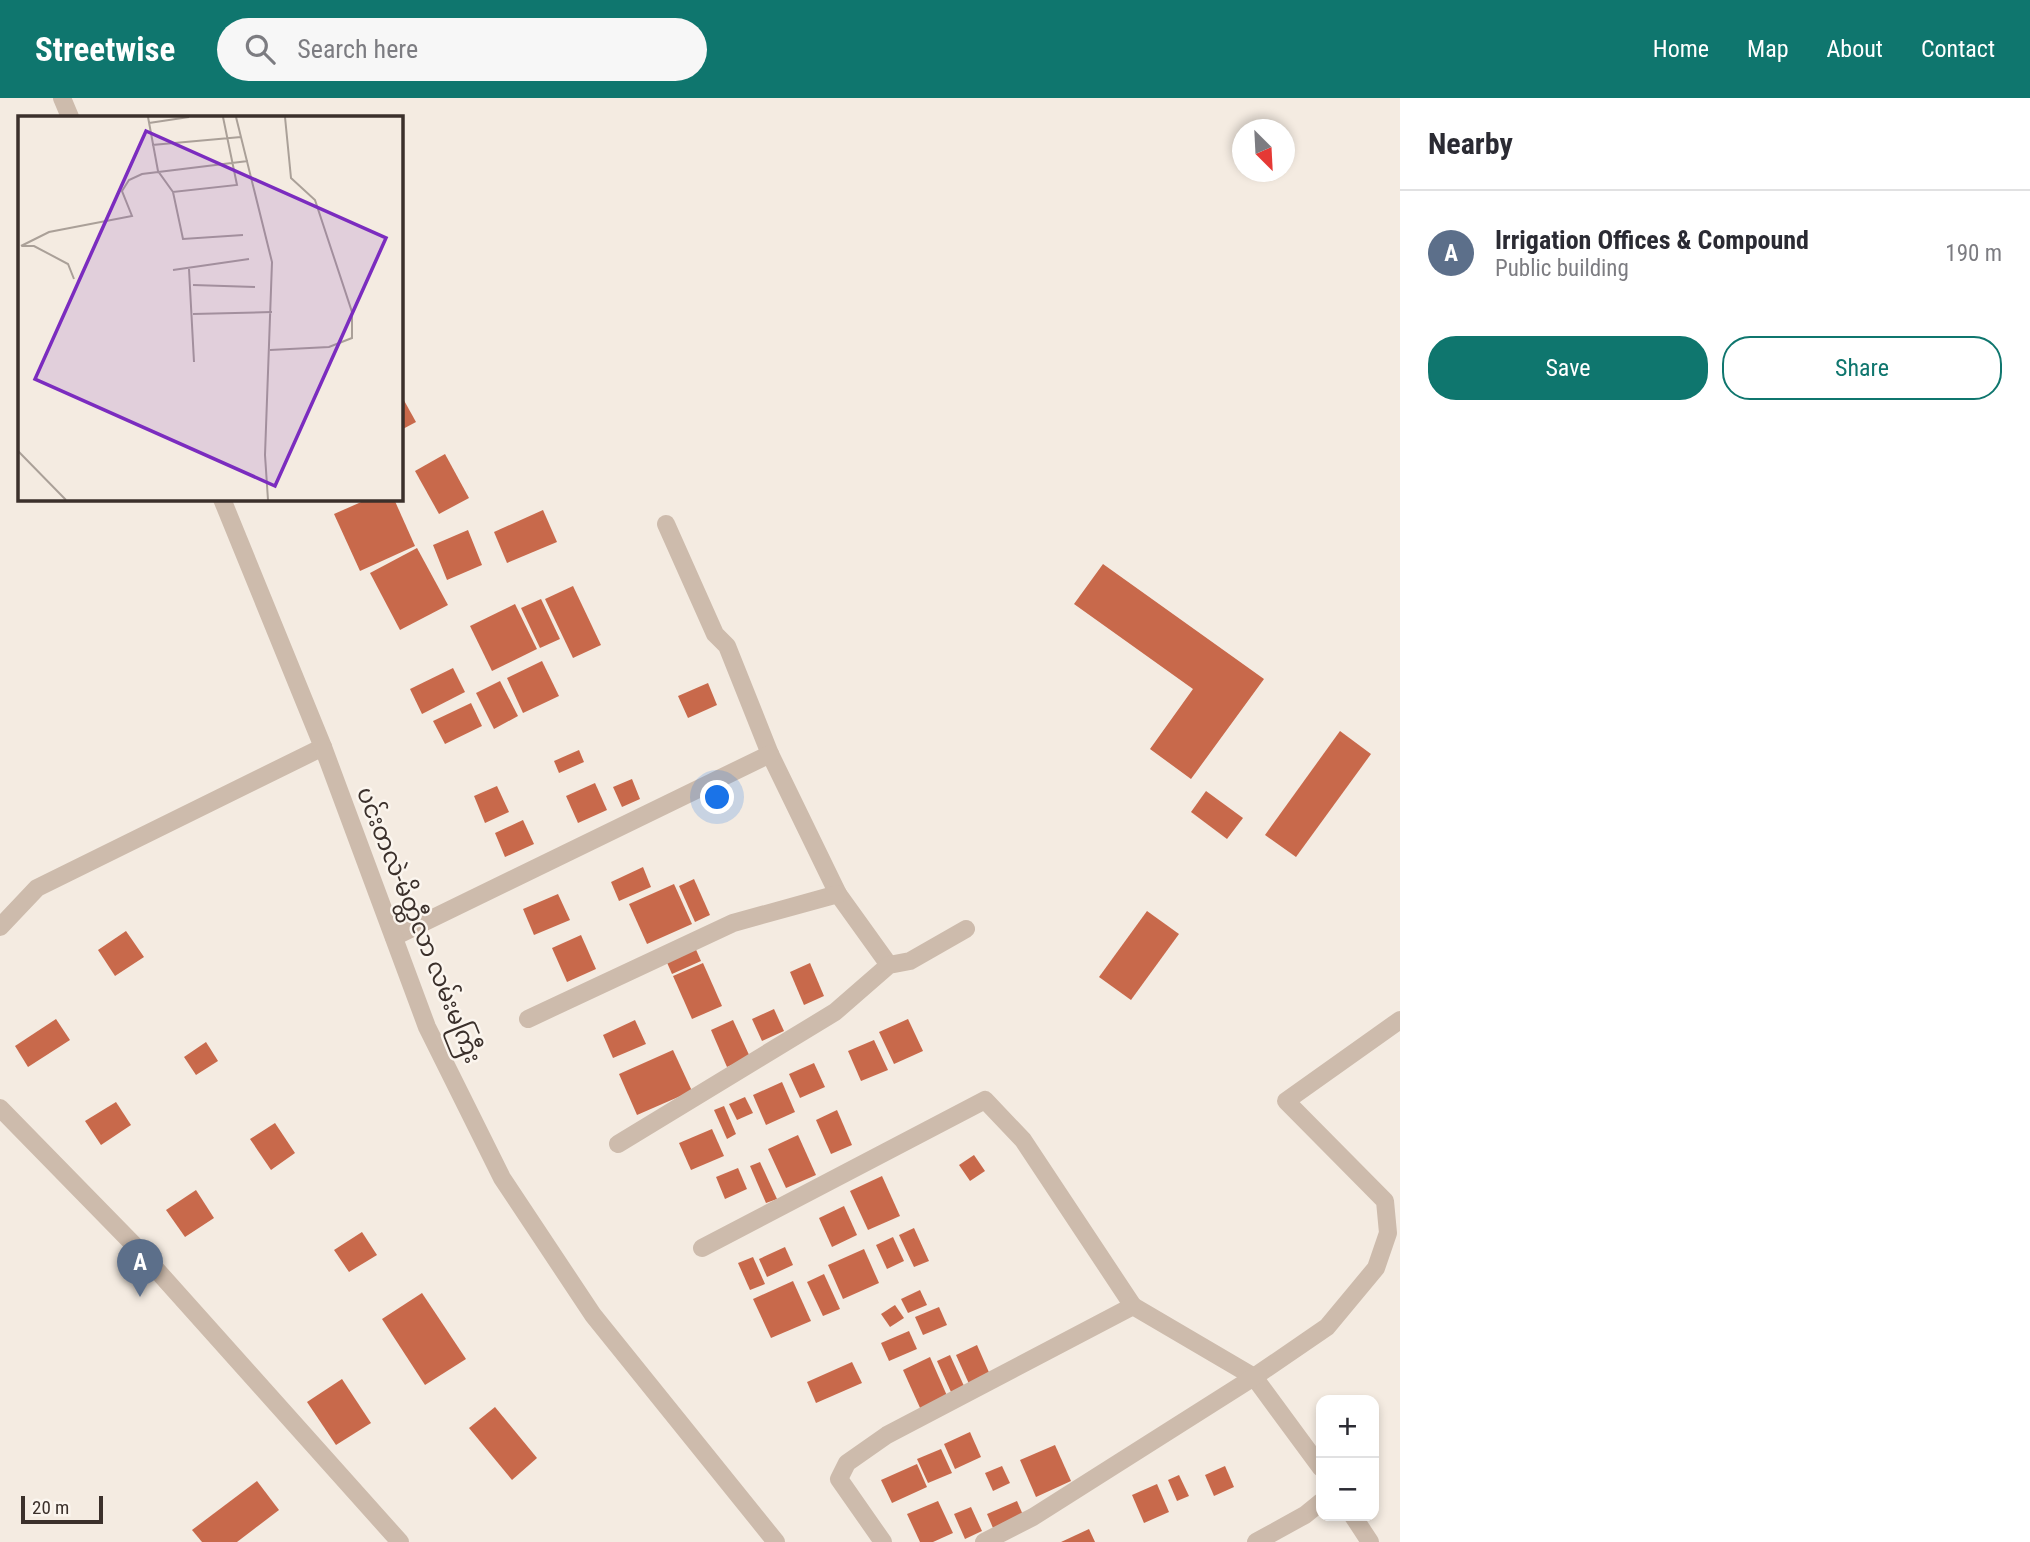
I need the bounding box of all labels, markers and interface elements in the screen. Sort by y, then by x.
search box [217,18,707,81]
text: Streetwise [35,30,175,69]
icon: search [241,30,279,68]
text: Search here [297,34,418,64]
text: Home [1653,35,1709,63]
text: Map [1747,35,1789,63]
text: About [1827,35,1883,63]
text: Contact [1921,35,1995,63]
inset map [18,116,402,500]
north arrow [1232,119,1295,182]
text: Nearby [1428,126,1513,161]
text: Irrigation Offices & Compound [1495,225,1809,255]
text: A [1444,240,1458,267]
text: 190 m [1945,240,2002,267]
text: Public building [1495,255,1629,282]
button: Save [1428,336,1708,400]
button: Share [1722,336,2002,400]
your location [700,780,734,814]
street label: ပင်းတလဲ-မိတ္ထီလာ လမ်းမကြီး [346,782,489,1069]
pin: A [117,1239,163,1297]
map controls [1316,1395,1379,1521]
button: + [1316,1395,1379,1458]
button: − [1316,1458,1379,1521]
scale bar [21,1493,103,1525]
text: 20 m [32,1496,69,1519]

